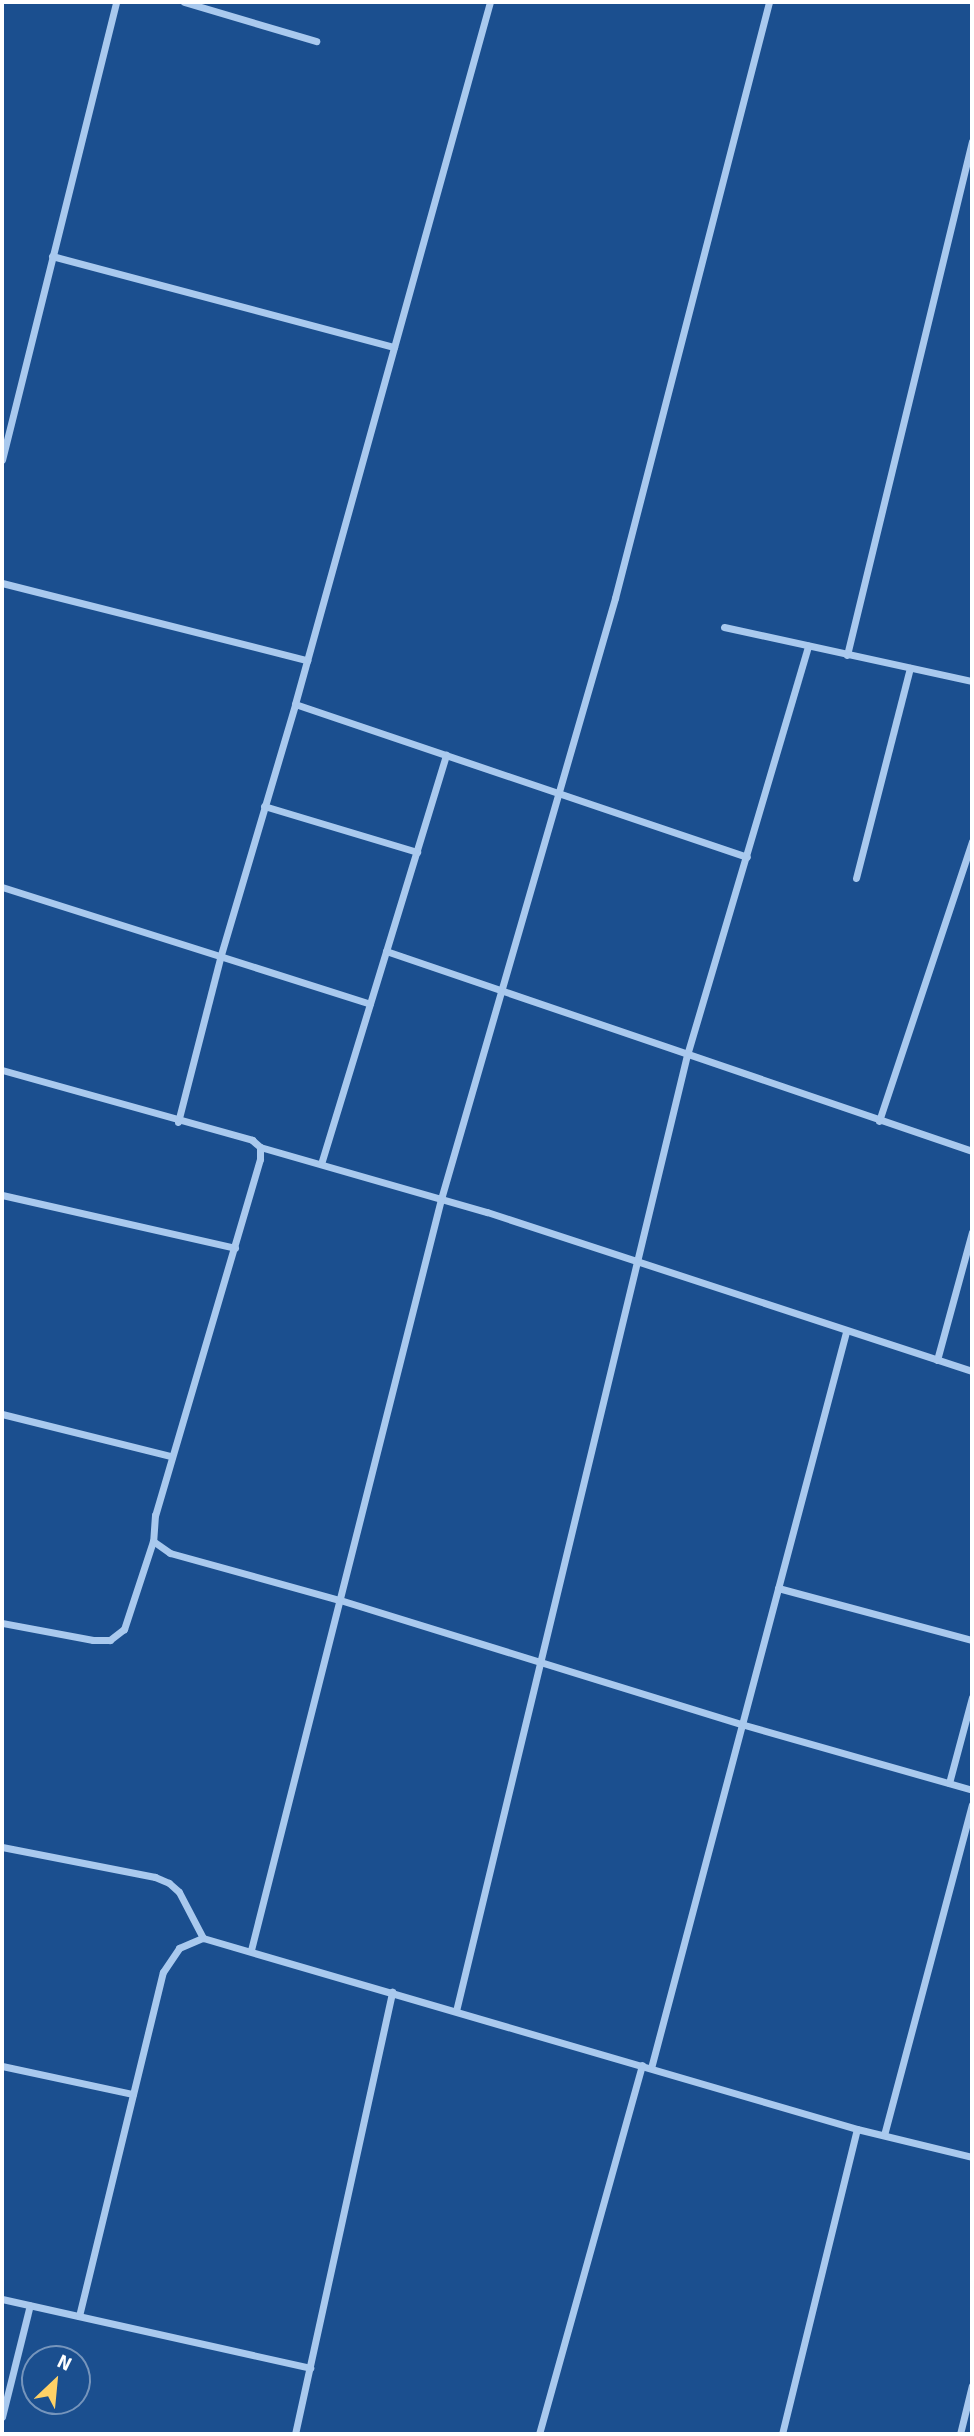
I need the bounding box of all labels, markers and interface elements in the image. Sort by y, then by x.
north arrow [21,2345,91,2415]
text: N [53,2349,76,2377]

